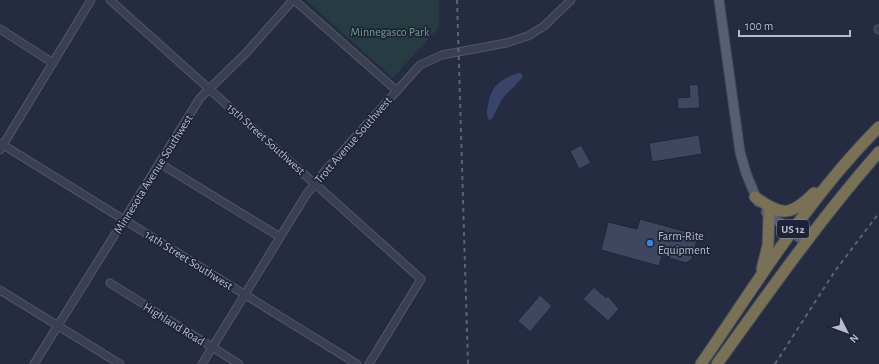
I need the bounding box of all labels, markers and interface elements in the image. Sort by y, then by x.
scale bar [739,12,850,38]
text: 100 m [745,20,773,32]
park label: Minnegasco Park [351,26,430,38]
street label: Trott Avenue Southwest [312,94,394,186]
street label: 15th Street Southwest [225,101,307,177]
street label: Minnesota Avenue Southwest [111,112,195,236]
road number: US 12 [777,220,809,238]
street label: 14th Street Southwest [143,228,235,292]
place label: Farm-Rite Equipment [658,230,710,256]
marker: Farm-Rite Equipment [645,238,655,248]
street label: Highland Road [141,300,207,348]
north arrow [827,312,867,352]
text: N [847,332,861,345]

